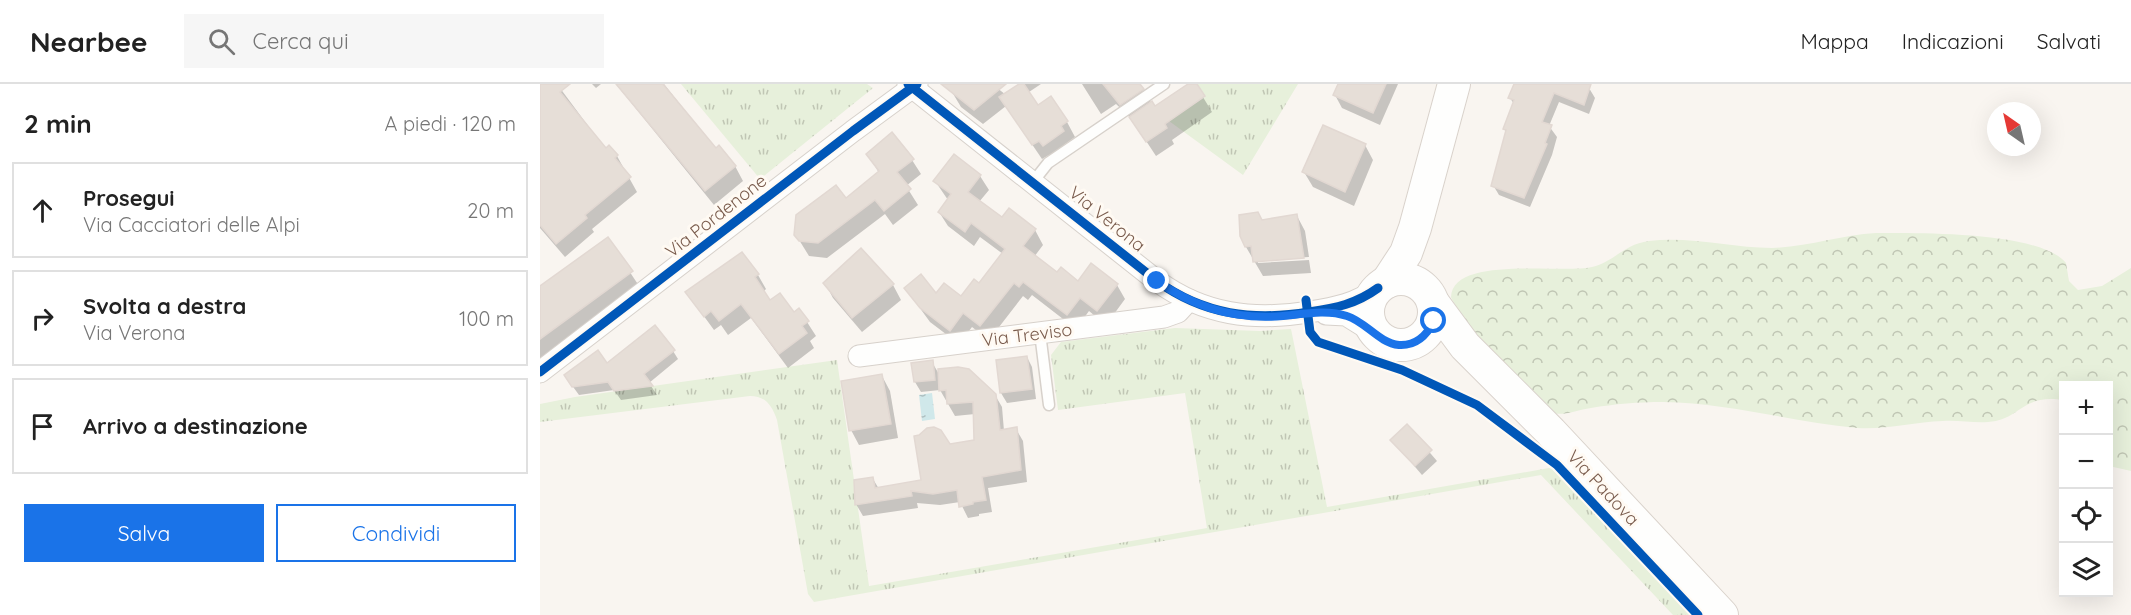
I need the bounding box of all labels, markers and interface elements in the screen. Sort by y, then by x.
search box [184,14,604,68]
text: Nearbee [30,24,148,59]
icon: search [205,25,238,58]
text: Cerca qui [253,27,349,55]
text: Mappa [1800,28,1869,54]
text: Indicazioni [1902,28,2004,54]
text: Salvati [2037,28,2101,54]
north arrow [1987,102,2041,156]
text: 2 min [24,107,92,140]
text: A piedi · 120 m [385,111,516,136]
street label: Via Pordenone [660,169,771,262]
street label: Via Verona [1064,181,1150,257]
text: Prosegui [83,184,175,212]
icon: ahead [26,194,59,227]
text: 20 m [467,198,514,223]
text: Via Cacciatori delle Alpi [83,212,300,237]
route end [1143,267,1169,293]
text: Svolta a destra [83,292,246,320]
icon: right [26,302,59,335]
text: 100 m [459,306,514,331]
route start [1420,307,1446,333]
street label: Via Treviso [981,318,1073,351]
text: Via Verona [83,320,185,345]
map controls [2059,381,2113,597]
button: + [2059,381,2113,435]
icon: arrive [26,410,59,443]
text: Arrivo a destinazione [83,412,308,440]
button: − [2059,435,2113,489]
street label: Via Padova [1562,445,1644,530]
button: locate [2059,489,2113,543]
button: Salva [24,504,264,562]
button: Condividi [276,504,516,562]
button: layers [2059,543,2113,597]

